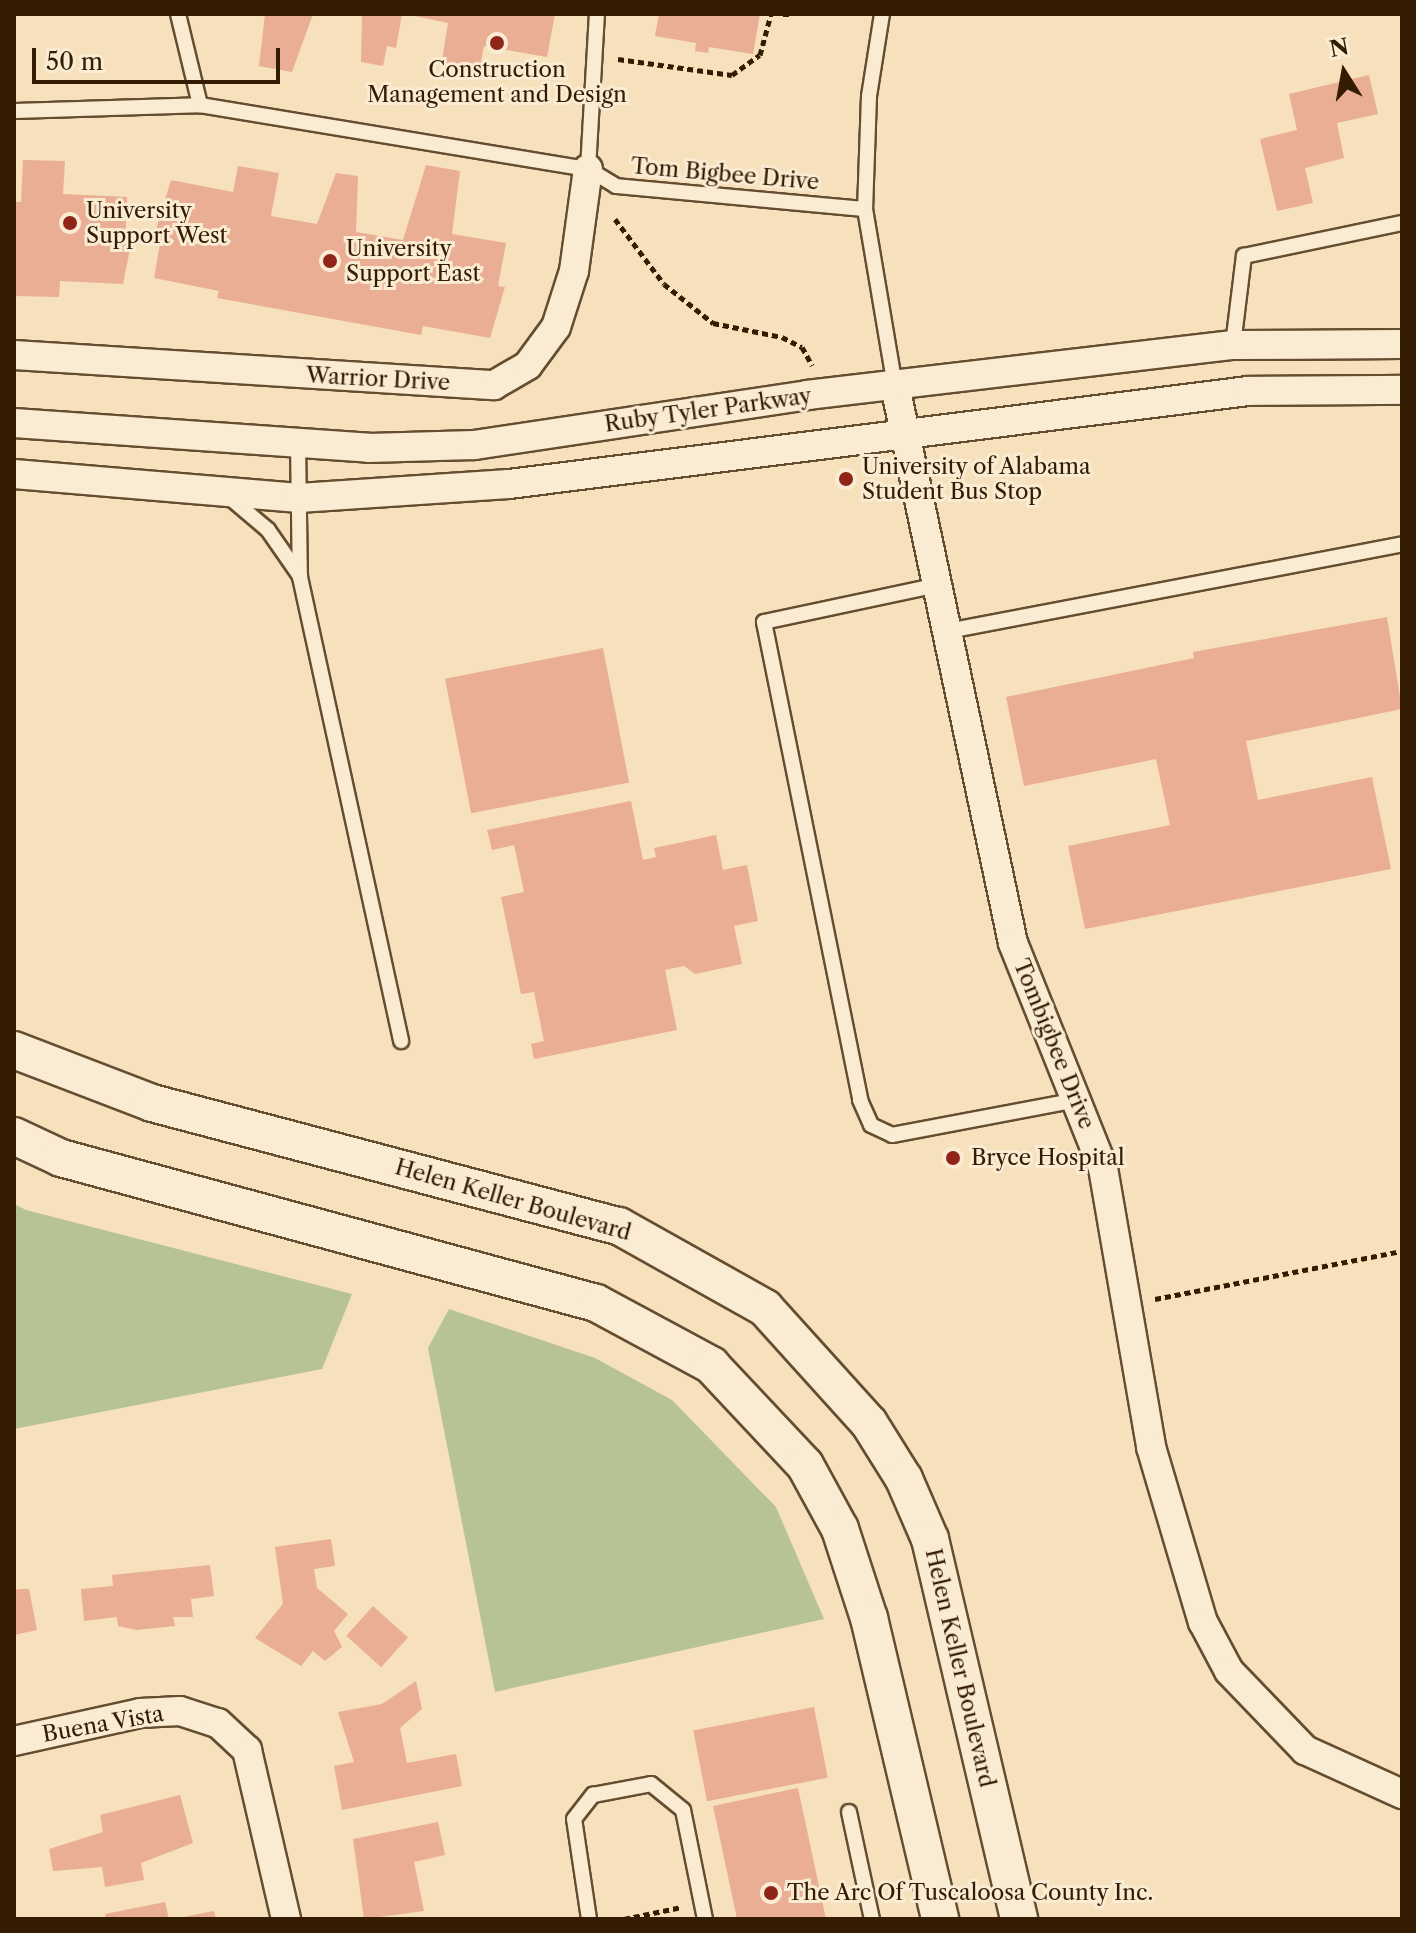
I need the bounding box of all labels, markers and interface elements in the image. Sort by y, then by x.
scale bar [36,32,284,82]
north arrow [1304,32,1384,112]
text: N [1327,33,1351,63]
marker: Construction Management and Design [488,34,506,52]
text: 50 m [46,47,103,76]
place label: Construction Management and Design [367,56,627,108]
street label: Tom Bigbee Drive [630,153,820,195]
place label: University Support West [86,197,228,248]
marker: University Support West [61,214,79,232]
place label: University Support East [346,235,480,286]
marker: University Support East [321,252,339,270]
street label: Warrior Drive [305,362,451,396]
street label: Ruby Tyler Parkway [602,382,814,438]
place label: University of Alabama Student Bus Stop [862,453,1092,504]
marker: University of Alabama Student Bus Stop [837,470,855,488]
street label: Tombigbee Drive [1008,955,1100,1133]
place label: Bryce Hospital [971,1145,1125,1171]
marker: Bryce Hospital [942,1147,964,1169]
street label: Helen Keller Boulevard [392,1154,634,1246]
street label: Helen Keller Boulevard [920,1546,1000,1790]
street label: Buena Vista [40,1700,166,1748]
place label: The Arc Of Tuscaloosa County Inc. [787,1880,1156,1906]
marker: The Arc Of Tuscaloosa County Inc. [762,1884,780,1902]

